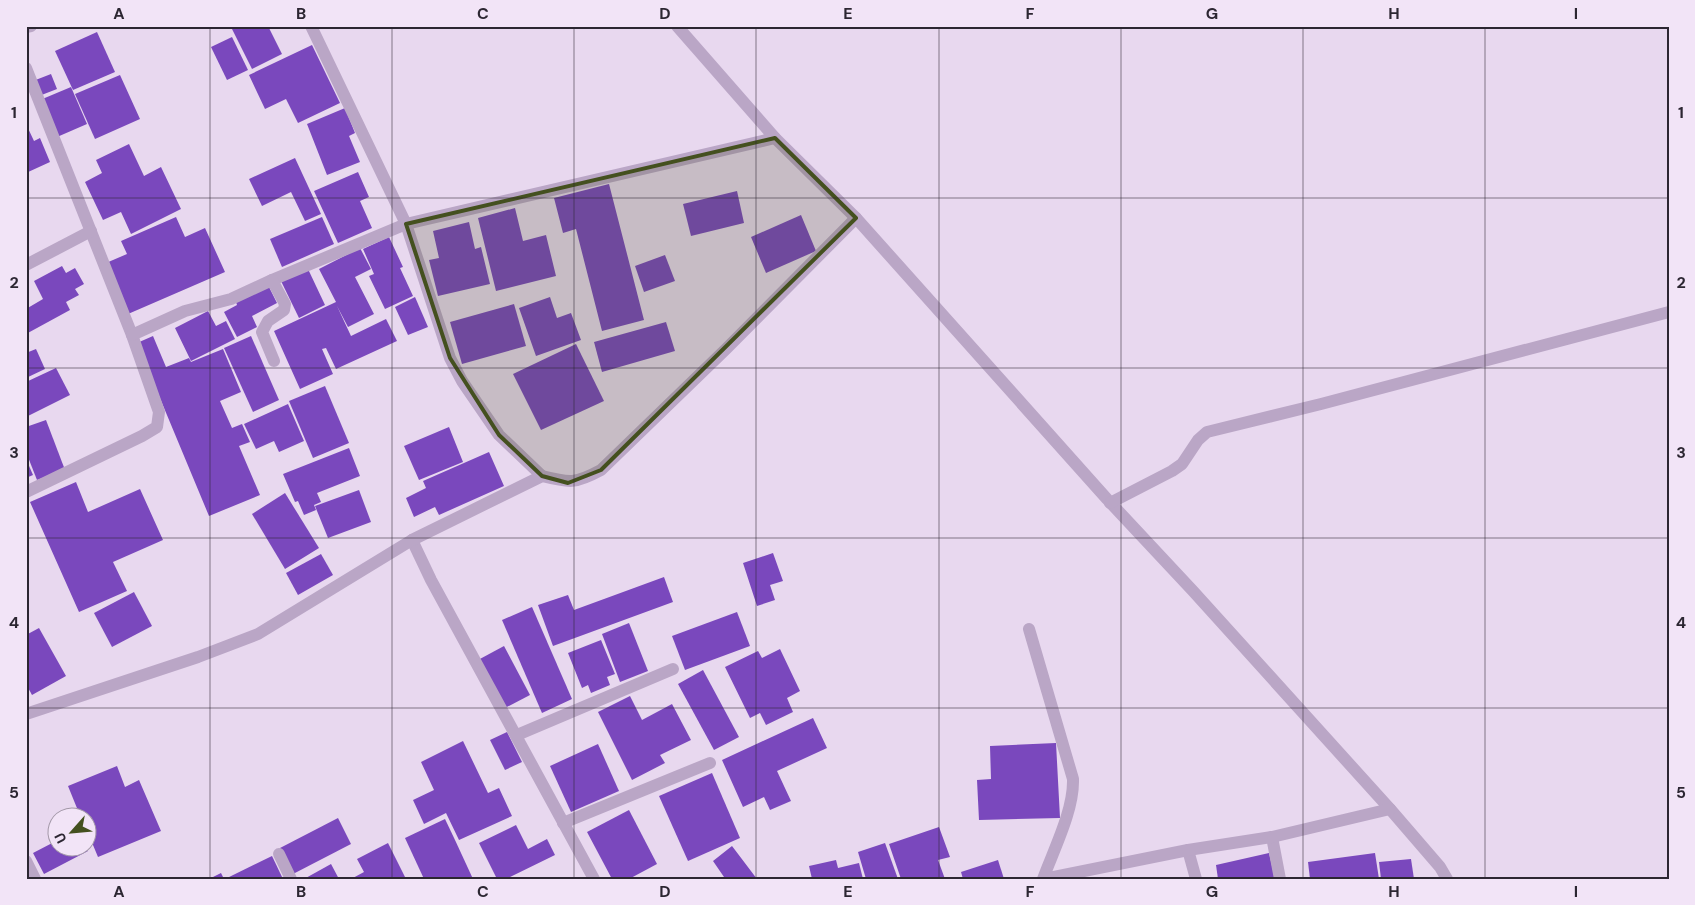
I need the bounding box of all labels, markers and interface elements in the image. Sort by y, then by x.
text: A [113,3,125,24]
text: B [296,3,306,24]
text: C [477,3,489,24]
text: D [659,3,671,24]
text: E [843,3,853,24]
text: F [1026,3,1035,24]
text: G [1206,3,1218,24]
text: H [1388,3,1400,24]
text: I [1574,3,1578,24]
text: 1 [11,102,17,123]
text: 1 [1678,102,1684,123]
text: 2 [9,272,19,293]
text: 2 [1676,272,1686,293]
text: 3 [9,442,19,463]
text: 3 [1676,442,1686,463]
text: 4 [9,612,19,633]
text: 4 [1676,612,1686,633]
text: 5 [9,782,19,803]
text: 5 [1676,782,1686,803]
north arrow [48,808,98,858]
text: U [50,830,71,846]
text: A [113,881,125,902]
text: B [296,881,306,902]
text: C [477,881,489,902]
text: D [659,881,671,902]
text: E [843,881,853,902]
text: F [1026,881,1035,902]
text: G [1206,881,1218,902]
text: H [1388,881,1400,902]
text: I [1574,881,1578,902]

